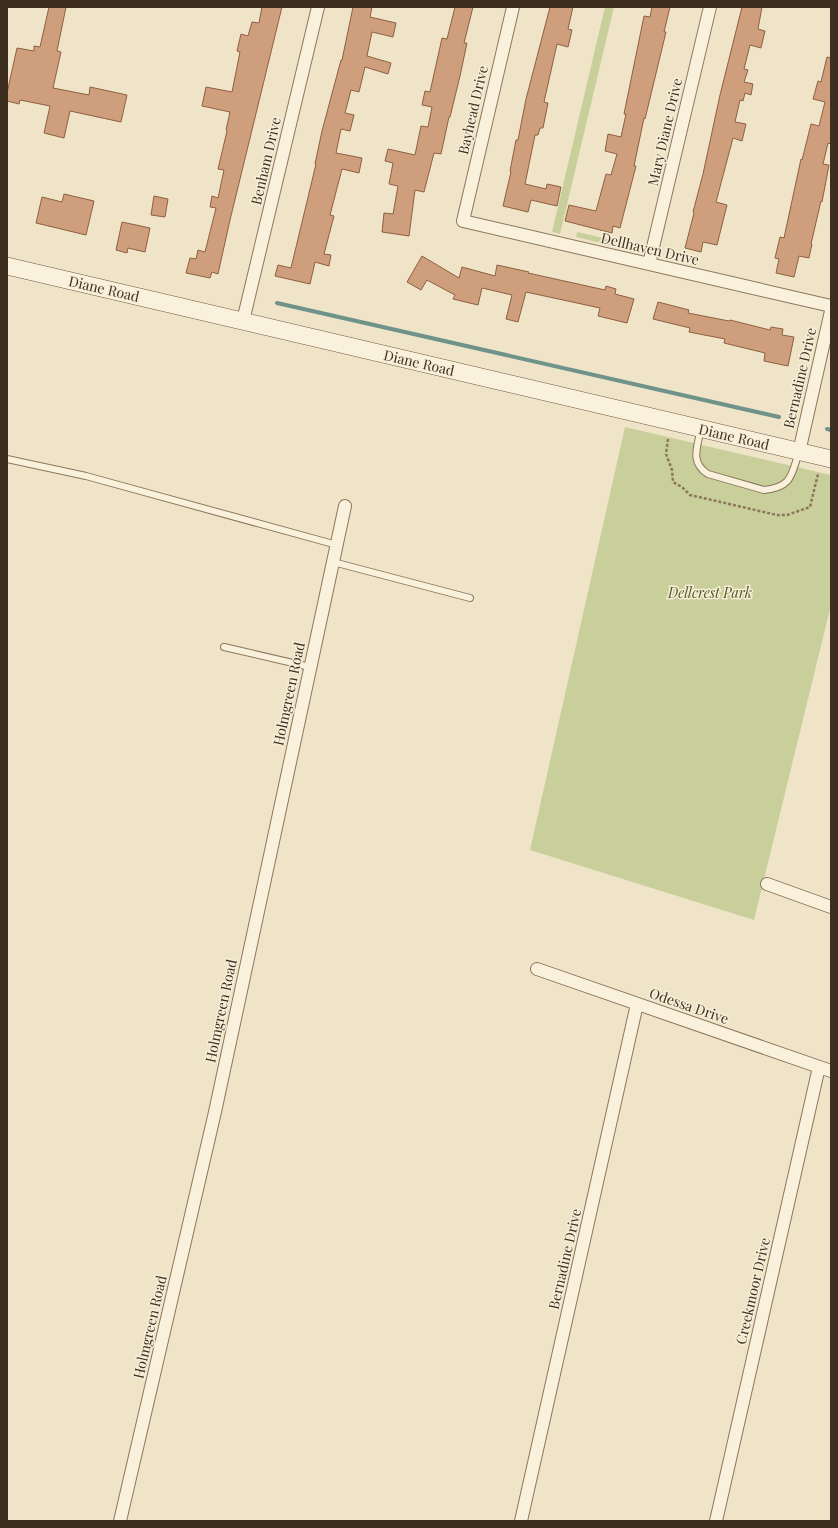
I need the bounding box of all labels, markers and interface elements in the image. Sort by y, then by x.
street label: Bayhead Drive [453,64,492,156]
street label: Mary Diane Drive [643,76,686,188]
street label: Benham Drive [246,115,285,207]
street label: Dellhaven Drive [599,228,701,269]
street label: Diane Road [67,271,141,306]
street label: Bernadine Drive [779,326,820,430]
street label: Diane Road [382,345,456,380]
street label: Diane Road [697,419,771,454]
park label: Dellcrest Park [667,583,752,602]
street label: Holmgreen Road [268,640,309,747]
street label: Holmgreen Road [200,957,241,1064]
street label: Odessa Drive [647,983,731,1028]
street label: Bernadine Drive [544,1207,585,1311]
street label: Creekmoor Drive [731,1236,774,1346]
street label: Holmgreen Road [128,1273,171,1380]

